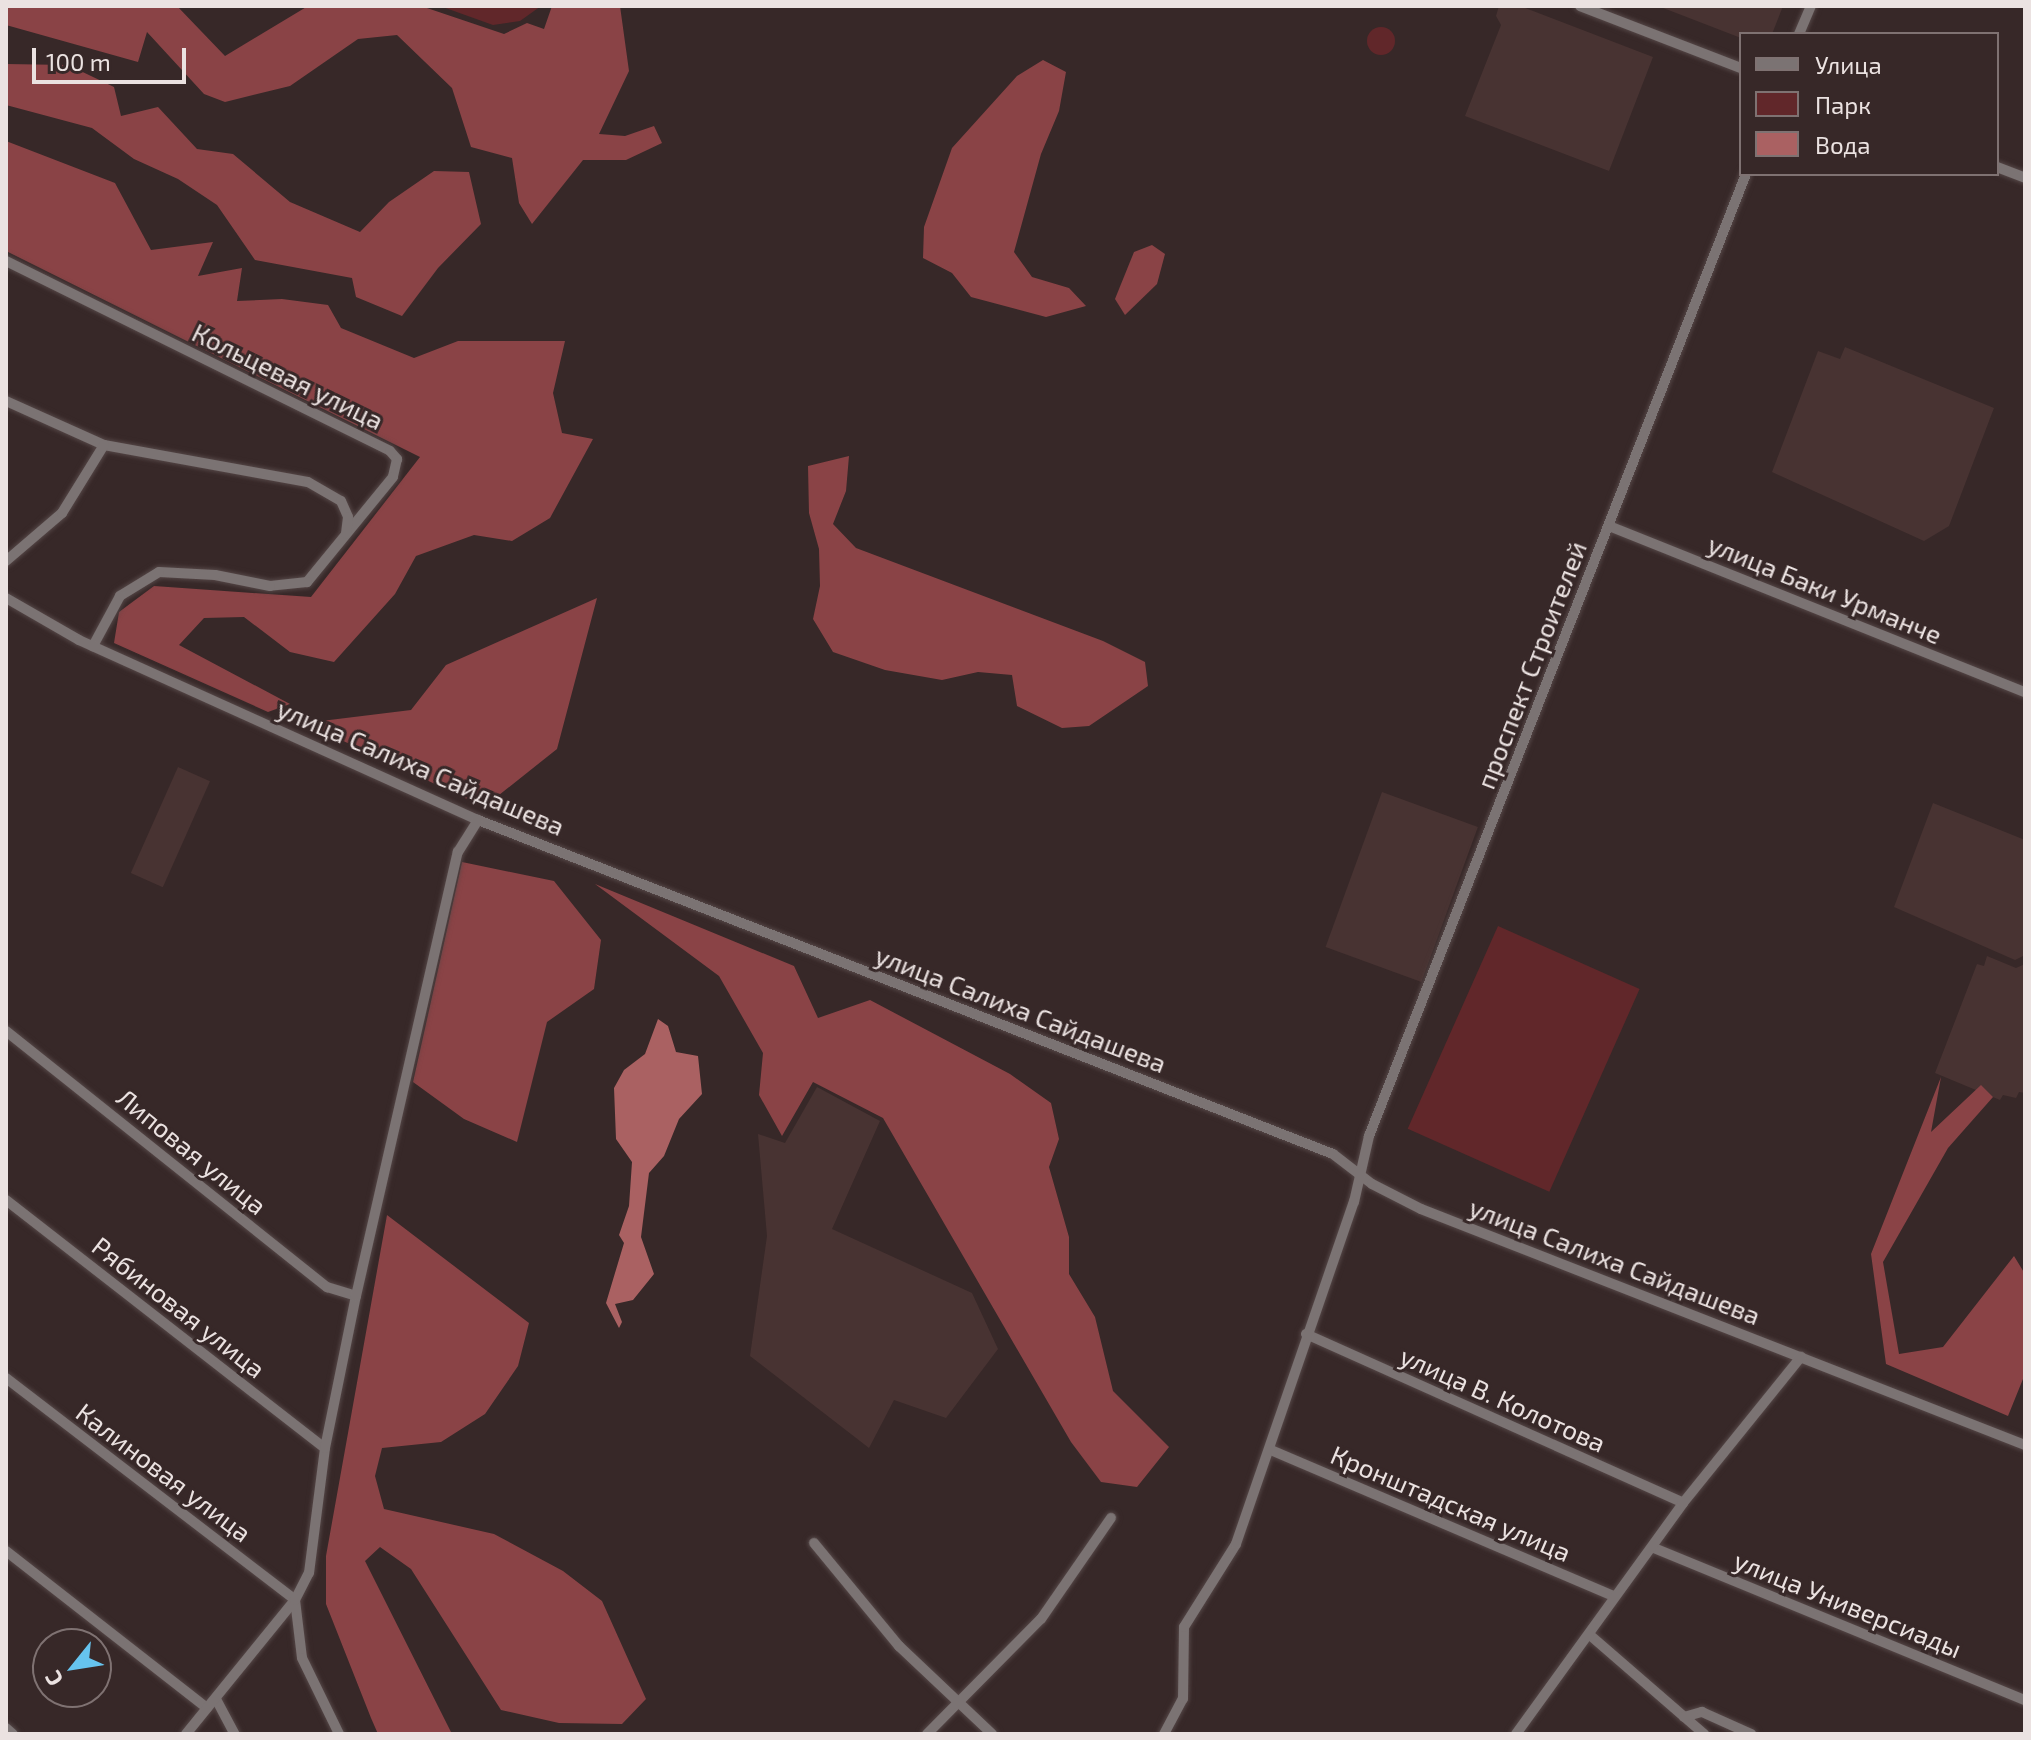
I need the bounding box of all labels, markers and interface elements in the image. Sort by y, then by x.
scale bar [36,32,190,82]
legend [1739,32,1999,176]
text: 100 m [46,47,111,76]
text: Улица [1815,50,1882,79]
text: Парк [1815,90,1871,119]
text: Вода [1815,130,1871,159]
street label: Кольцевая улица [187,316,389,436]
street label: улица Баки Урманче [1704,528,1946,650]
street label: проспект Строителей [1469,537,1593,793]
street label: улица Салиха Сайдашева [273,692,569,842]
street label: улица Салиха Сайдашева [871,939,1171,1079]
street label: Липовая улица [111,1081,273,1221]
street label: улица Салиха Сайдашева [1465,1191,1765,1331]
street label: Рябиновая улица [86,1230,272,1384]
street label: улица В. Колотова [1395,1340,1611,1458]
street label: Калиновая улица [70,1396,258,1548]
street label: Кронштадская улица [1326,1438,1576,1568]
street label: улица Универсиады [1730,1544,1966,1664]
north arrow [32,1628,112,1708]
text: С [38,1667,67,1691]

